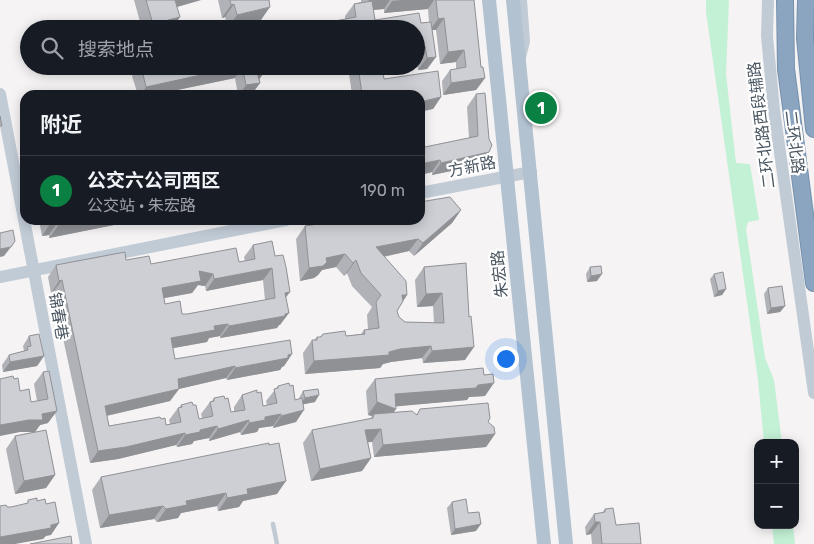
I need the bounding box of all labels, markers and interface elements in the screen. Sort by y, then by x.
search box [20,20,425,75]
icon: search [38,34,66,62]
text: 搜索地点 [78,38,154,61]
street label: 二环北路西段辅路 [744,60,779,190]
pin: 1 [525,89,557,127]
street label: 二环北路 [781,109,808,175]
text: 附近 [40,112,82,137]
street label: 方新路 [447,153,497,180]
text: 公交六公司西区 [87,169,220,192]
text: 1 [52,181,60,200]
text: 190 m [360,181,405,200]
text: 公交站 · 朱宏路 [87,196,196,215]
street label: 朱宏路 [488,249,511,299]
street label: 锦春巷 [45,291,72,341]
your location [493,346,519,372]
map controls [754,439,799,529]
button: + [754,439,799,484]
button: − [754,484,799,529]

